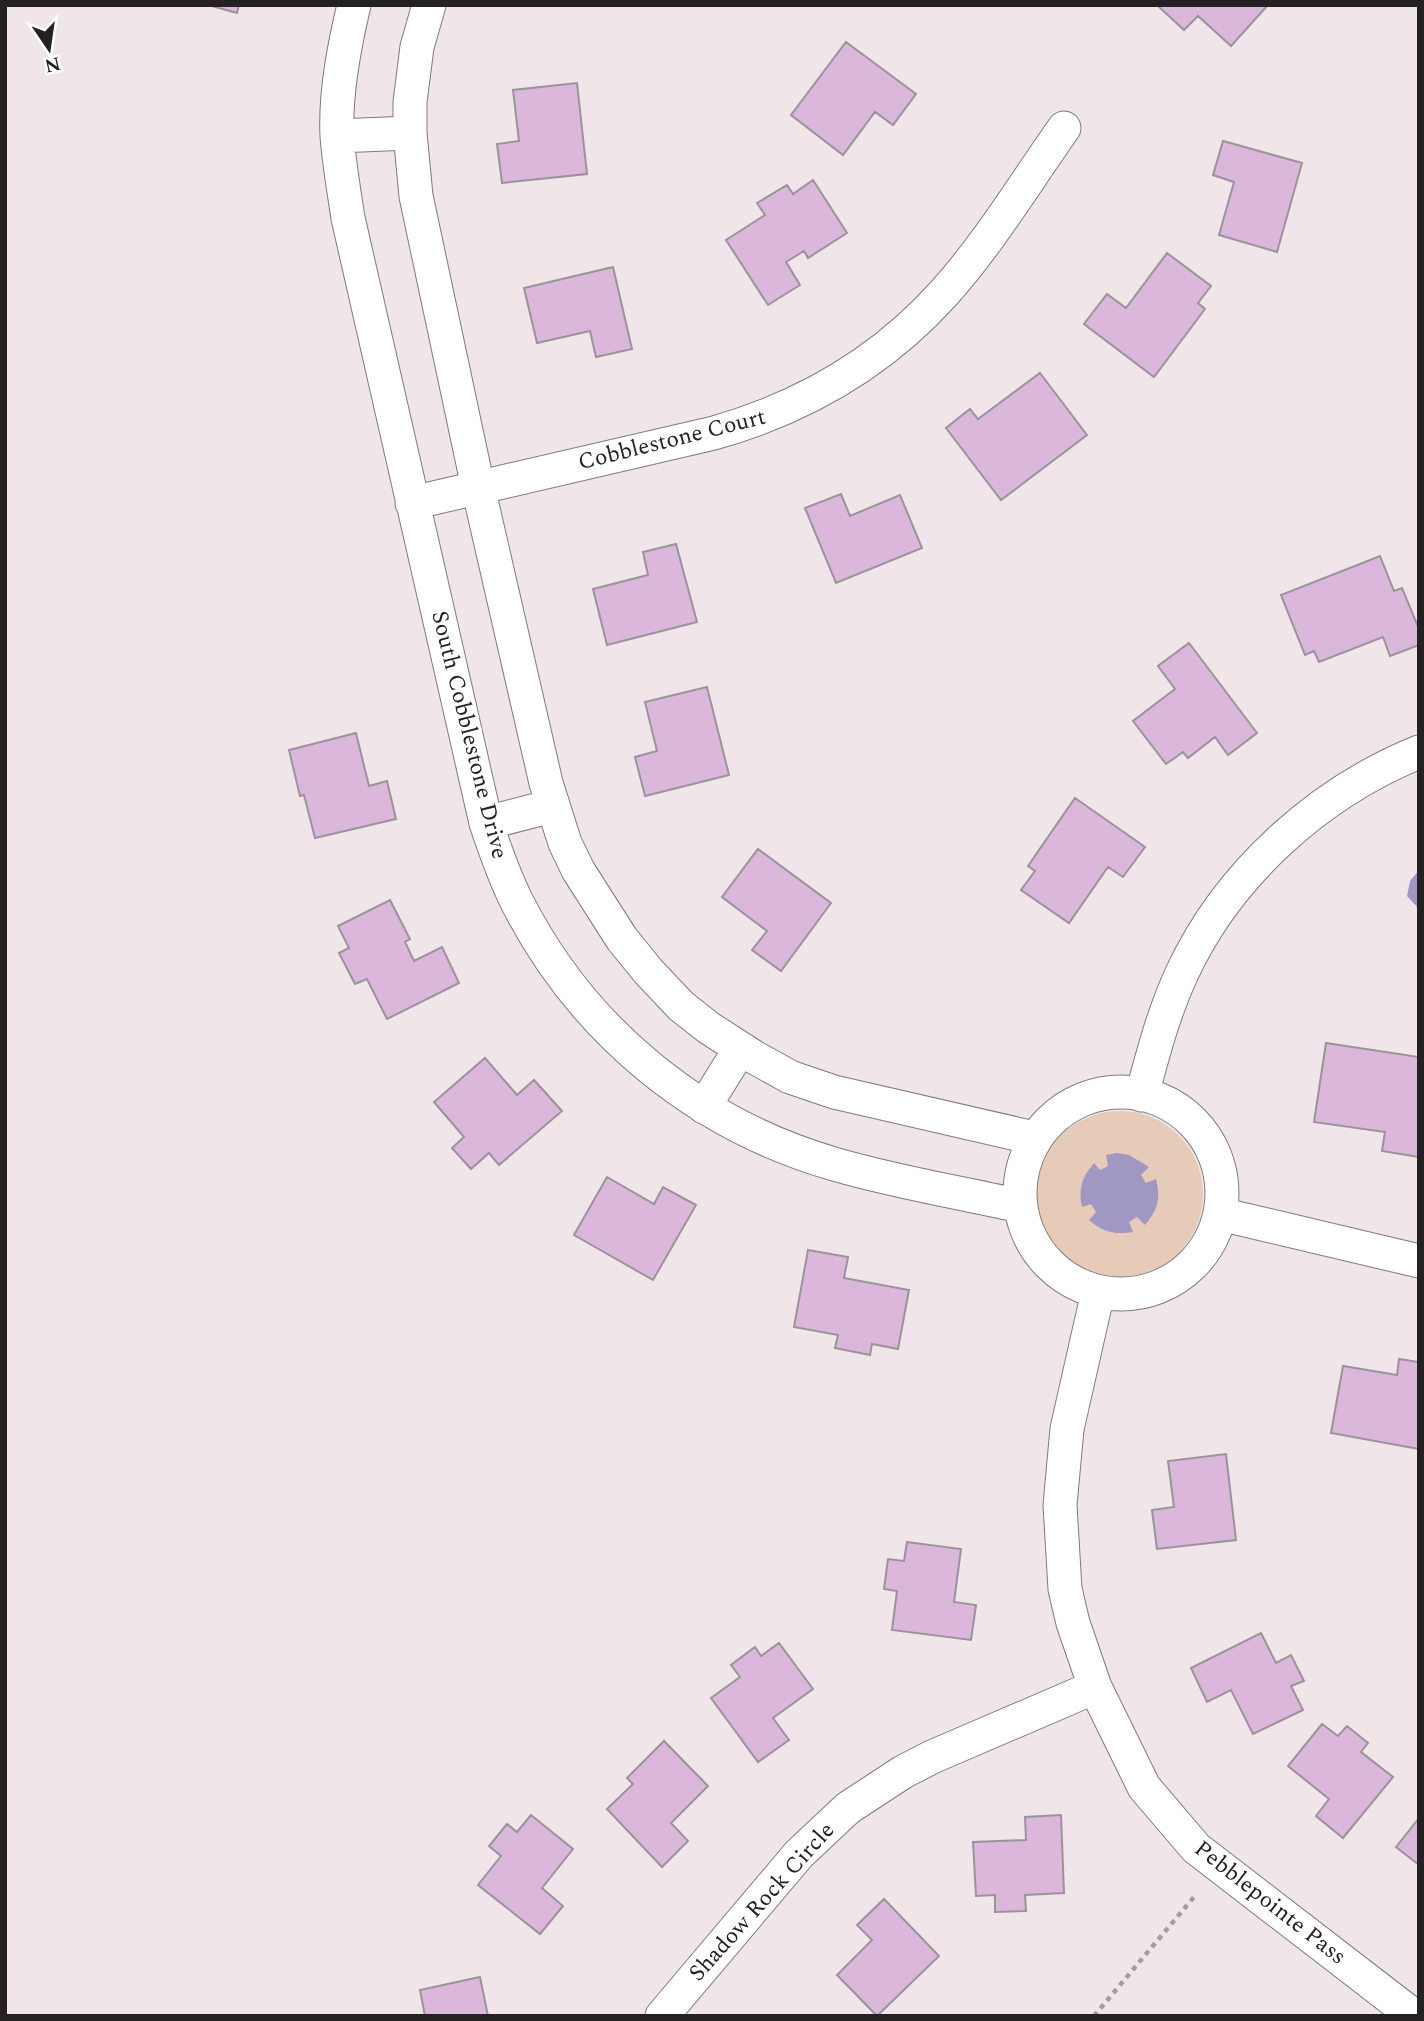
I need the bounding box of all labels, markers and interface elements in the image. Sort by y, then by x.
north arrow [14,14,84,84]
text: N [42,48,63,80]
street label: Cobblestone Court [574,400,770,480]
street label: South Cobblestone Drive [421,607,517,863]
street label: Shadow Rock Circle [681,1814,843,1990]
street label: Pebblepointe Pass [1186,1832,1354,1974]

